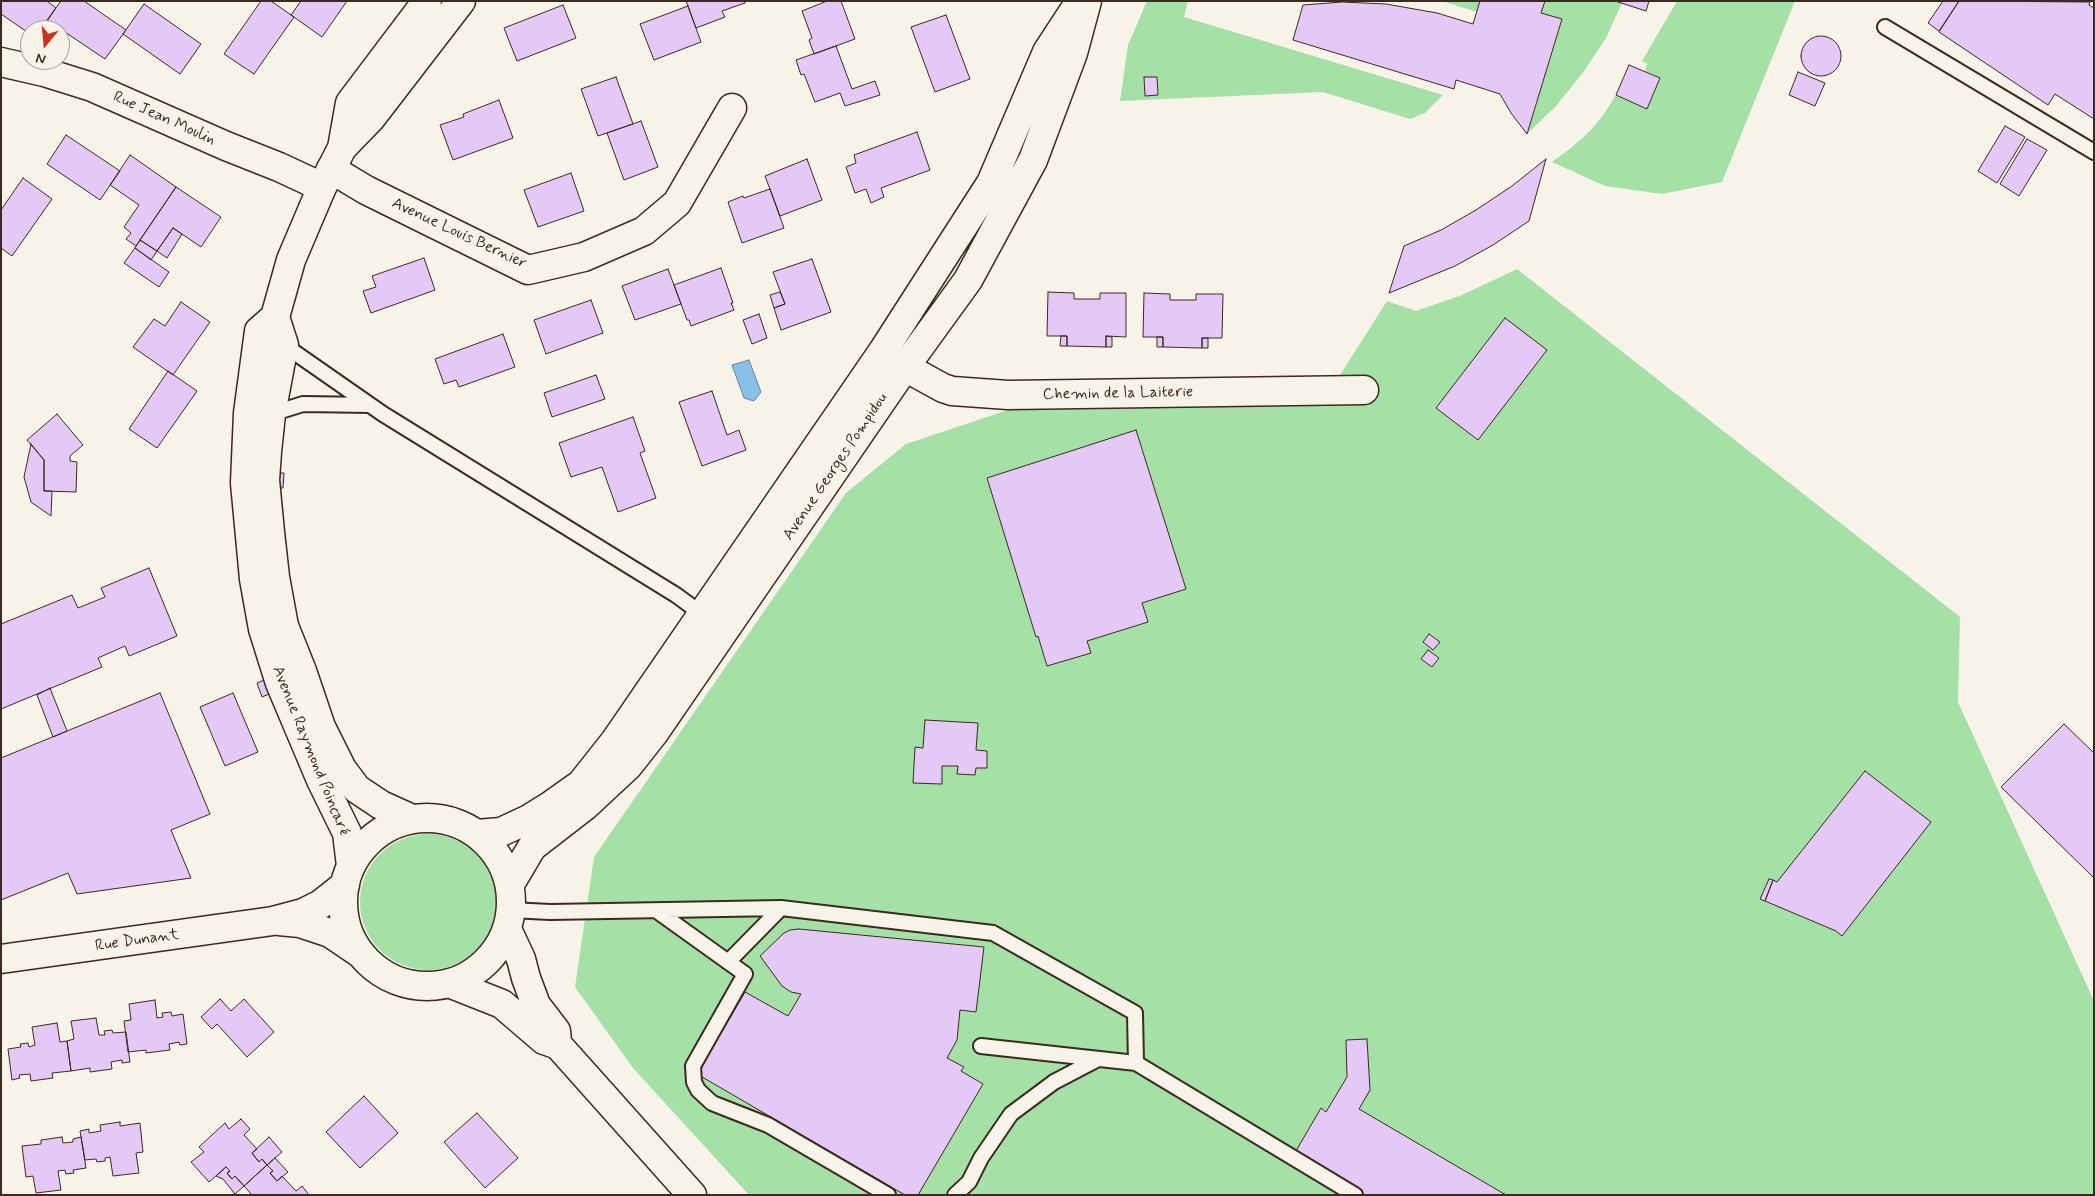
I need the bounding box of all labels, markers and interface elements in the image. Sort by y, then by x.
north arrow [20,20,70,70]
text: N [34,48,48,68]
street label: Rue Jean Moulin [110,88,218,150]
street label: Avenue Louis Bernier [388,194,530,274]
street label: Chemin de la Laiterie [1043,383,1193,405]
street label: Avenue Georges Pompidou [780,390,892,544]
street label: Avenue Raymond Poincaré [267,663,353,839]
street label: Rue Dunant [94,926,180,956]

